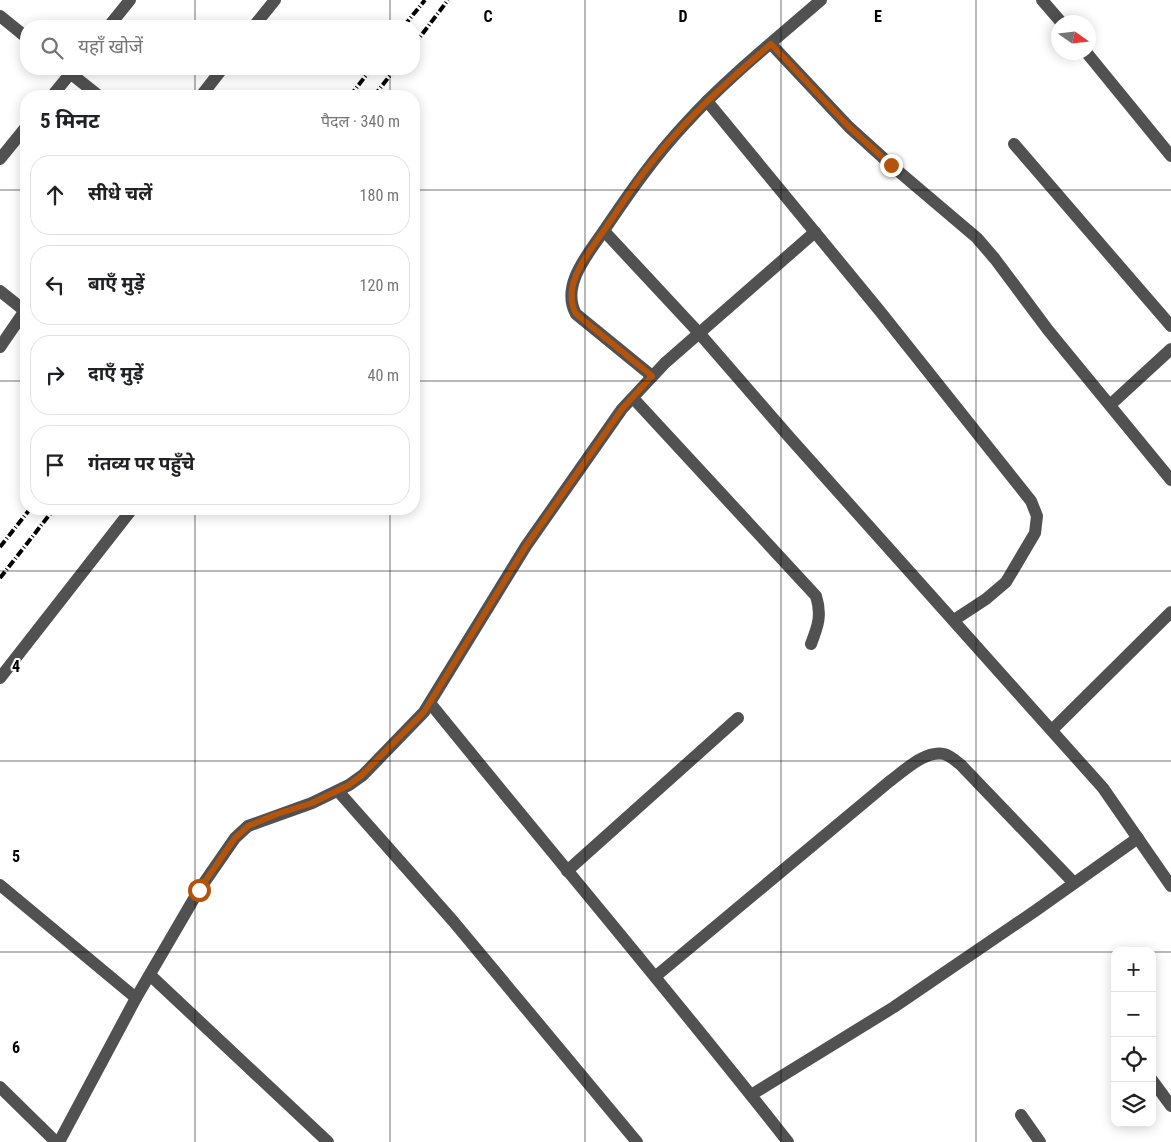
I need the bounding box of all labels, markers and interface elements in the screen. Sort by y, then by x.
text: C [483,7,493,26]
text: D [678,7,688,26]
text: E [874,7,882,26]
north arrow [1051,15,1096,60]
search box [20,20,420,75]
icon: search [38,34,66,62]
text: यहाँ खोजें [78,35,143,58]
text: 5 मिनट [40,109,100,133]
text: पैदल · 340 m [321,112,400,131]
route end [880,154,903,177]
icon: ahead [41,181,69,209]
text: सीधे चलें [88,182,152,205]
text: 180 m [360,186,399,205]
icon: left [41,271,69,299]
text: बाएँ मुड़ें [88,272,144,295]
text: 120 m [360,276,399,295]
icon: right [41,361,69,389]
text: दाएँ मुड़ें [88,362,143,385]
text: 40 m [367,366,399,385]
icon: arrive [41,451,69,479]
text: गंतव्य पर पहुँचे [88,452,194,475]
text: 4 [12,657,20,676]
text: 5 [12,847,20,866]
route start [188,879,211,902]
map controls [1111,947,1156,1127]
button: + [1111,947,1156,992]
button: − [1111,992,1156,1037]
button: locate [1111,1037,1156,1082]
text: 6 [12,1038,20,1057]
button: layers [1111,1082,1156,1127]

